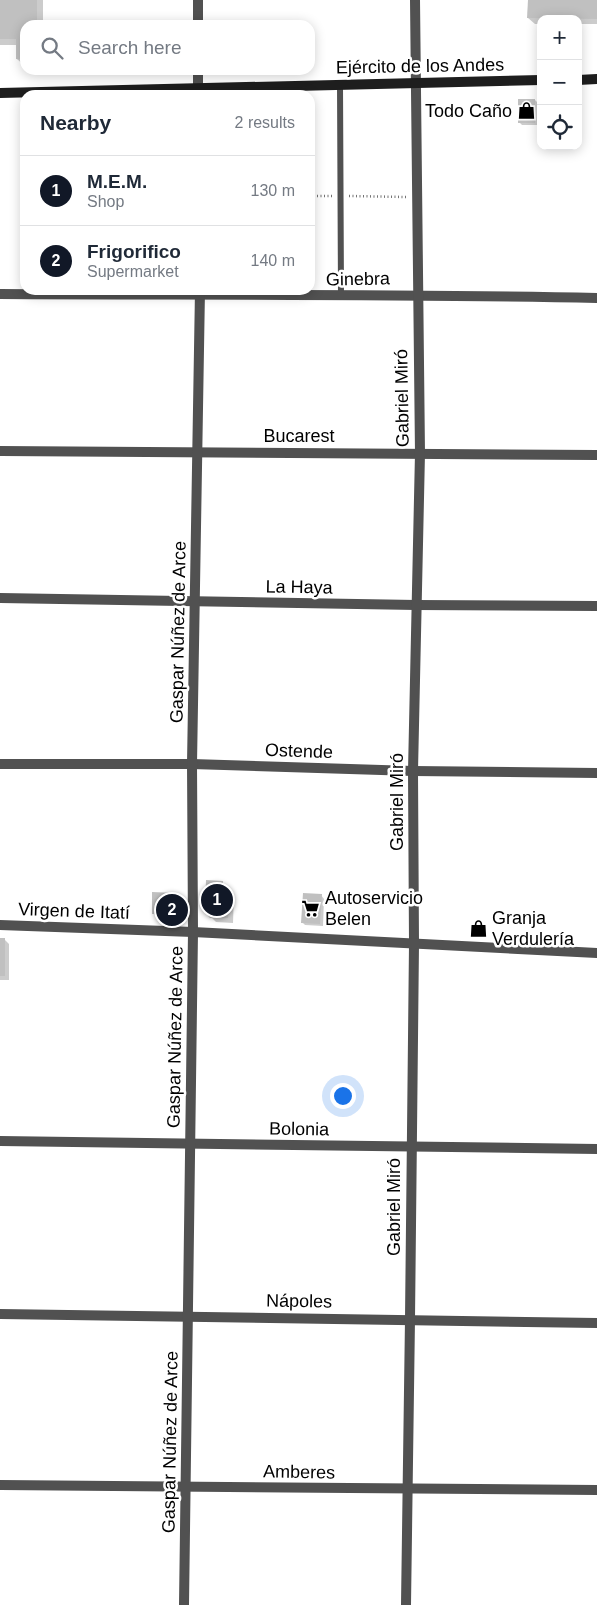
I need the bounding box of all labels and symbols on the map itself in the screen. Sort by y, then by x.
street label: Ejército de los Andes [336,55,504,77]
place label: Todo Caño [425,101,512,121]
shop icon: Todo Caño [516,101,536,121]
street label: Ginebra [326,268,391,290]
street label: Gabriel Miró [391,349,413,447]
street label: Bucarest [263,426,335,446]
street label: Gaspar Núñez de Arce [166,541,190,723]
street label: La Haya [265,576,334,598]
street label: Ostende [265,740,333,762]
street label: Gabriel Miró [387,753,407,851]
pin: 1 [201,881,233,919]
place label: Autoservicio Belen [325,888,423,929]
pin: 2 [156,891,188,929]
supermarket icon: Autoservicio Belen [301,898,321,918]
street label: Virgen de Itatí [18,899,130,923]
place label: Granja Verdulería [492,908,575,949]
shop icon: Granja Verdulería [468,918,488,938]
street label: Gaspar Núñez de Arce [163,946,187,1128]
your location [330,1083,356,1109]
street label: Bolonia [269,1118,330,1140]
street label: Gabriel Miró [384,1158,404,1256]
street label: Nápoles [266,1290,332,1312]
street label: Gaspar Núñez de Arce [158,1351,182,1533]
street label: Amberes [263,1461,335,1483]

